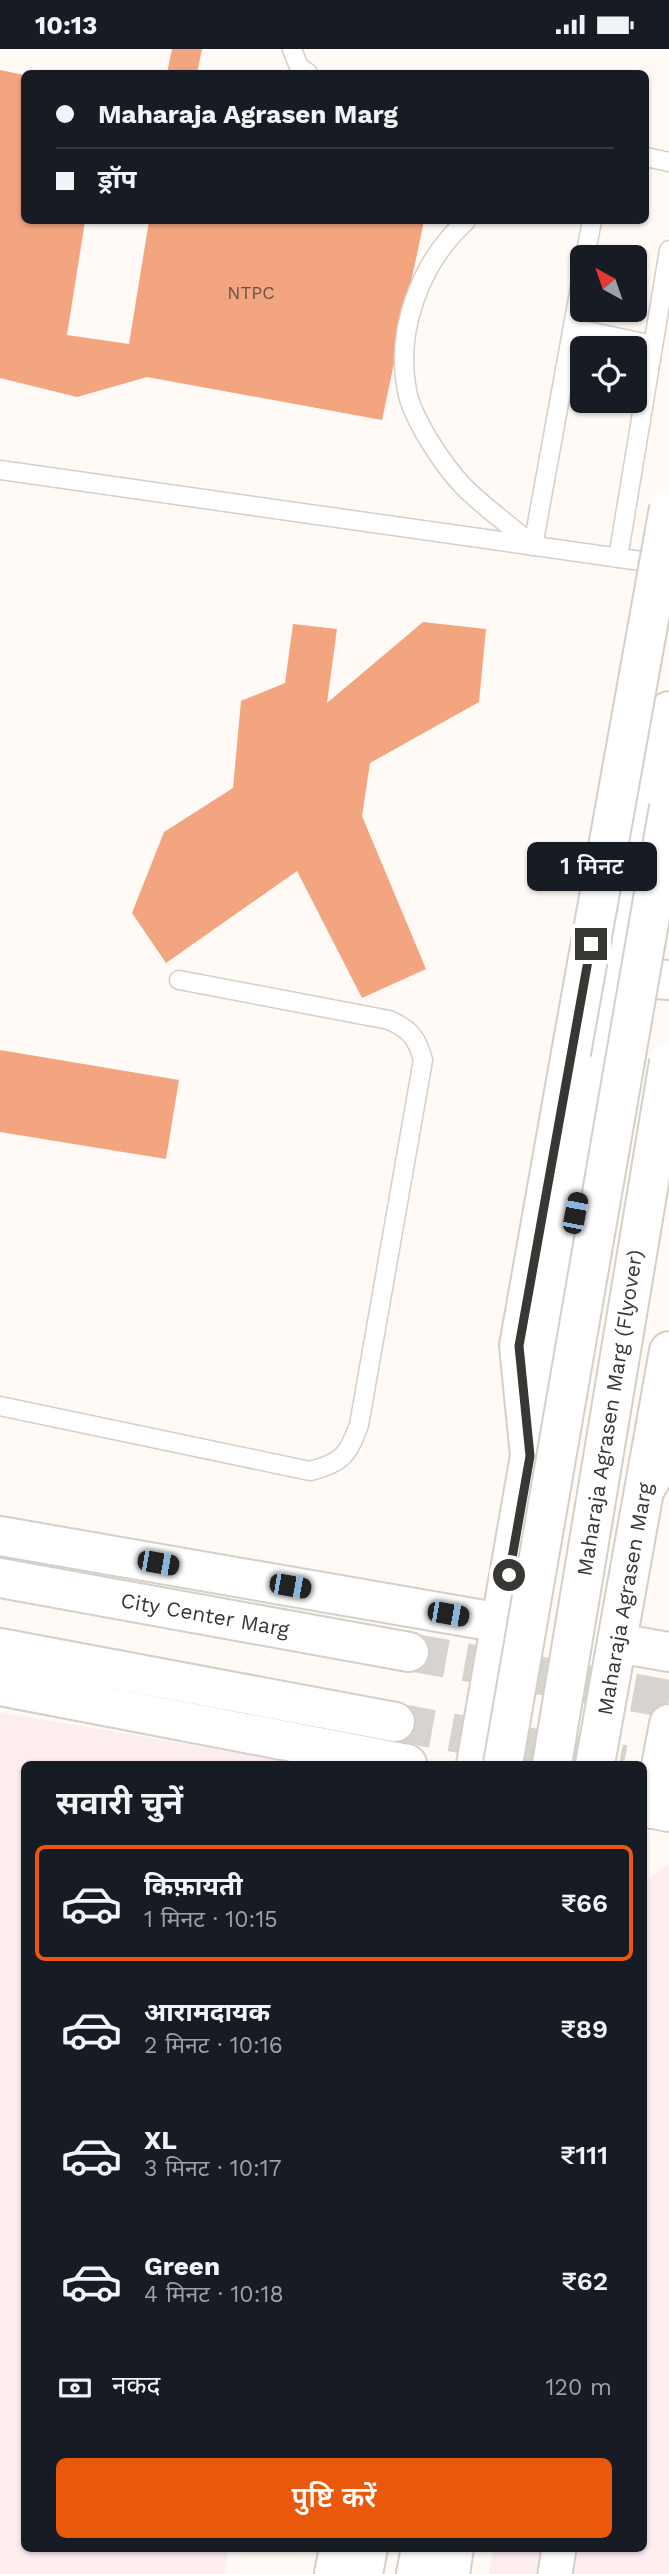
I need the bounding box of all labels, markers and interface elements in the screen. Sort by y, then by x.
text: 10:13 [35,10,97,40]
text: Maharaja Agrasen Marg [98,99,398,129]
text: ड्रॉप [98,164,136,194]
north arrow [570,245,648,322]
map controls [570,245,647,413]
house number: NTPC [227,282,275,303]
button: locate [570,336,647,413]
callout: 1 मिनट [526,843,656,891]
text: 1 मिनट [560,853,624,880]
route end [575,928,607,960]
car [561,1190,590,1236]
street label: Maharaja Agrasen Marg (Flyover) [571,1248,648,1578]
street label: Maharaja Agrasen Marg [592,1480,657,1717]
car [136,1549,181,1577]
route start [493,1559,525,1591]
car [268,1572,313,1600]
street label: City Center Marg [119,1587,292,1642]
car [426,1600,471,1628]
text: सवारी चुनें [56,1784,183,1822]
text: किफ़ायती [144,1871,243,1901]
icon: car [60,1872,123,1935]
text: ₹66 [561,1888,608,1918]
text: 1 मिनट · 10:15 [144,1906,278,1933]
text: आरामदायक [144,1997,270,2027]
icon: car [60,1998,123,2061]
text: ₹89 [561,2014,608,2044]
text: 2 मिनट · 10:16 [144,2032,283,2059]
icon: car [60,2124,123,2187]
text: XL [144,2125,177,2155]
text: ₹111 [560,2140,608,2170]
text: 3 मिनट · 10:17 [144,2155,282,2182]
icon: car [60,2250,123,2313]
text: Green [144,2251,220,2281]
text: ₹62 [561,2266,608,2296]
text: 4 मिनट · 10:18 [144,2281,284,2308]
icon: cash [56,2369,94,2407]
text: नकद [112,2370,160,2400]
text: 120 m [546,2374,612,2401]
button: पुष्टि करें [56,2458,612,2538]

